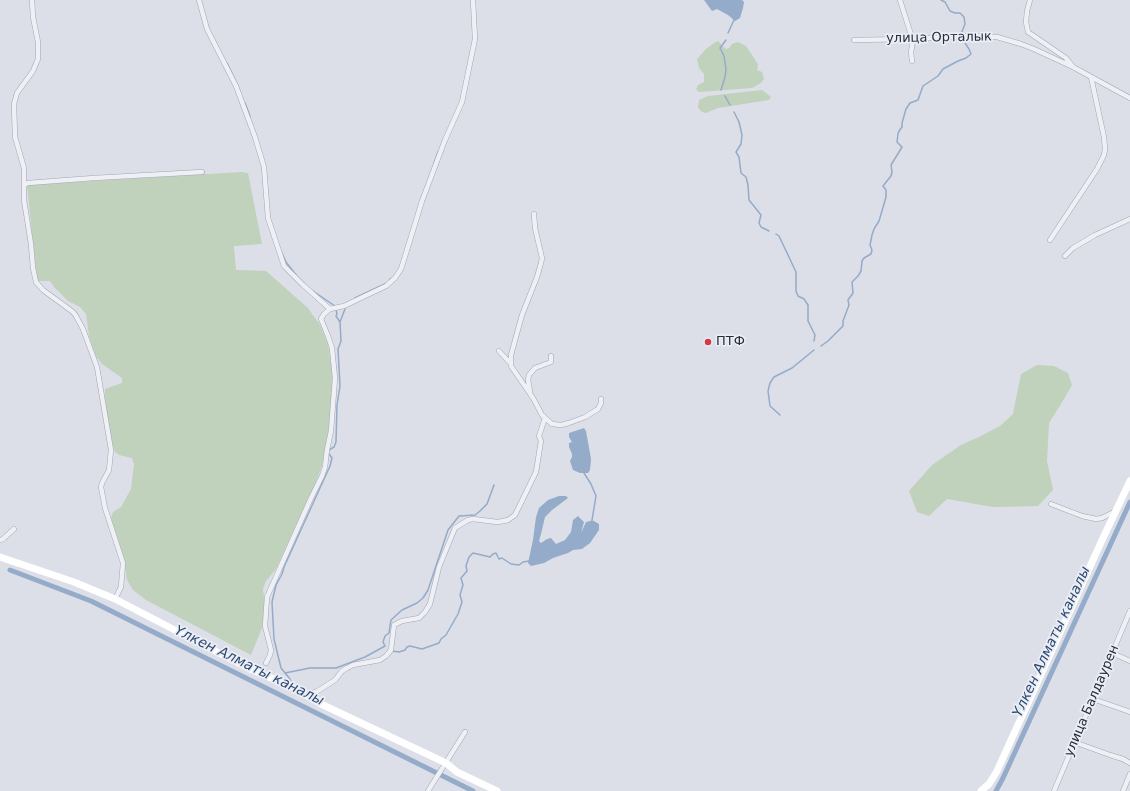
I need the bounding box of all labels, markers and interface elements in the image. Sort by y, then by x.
street label: улица Орталык [886,29,992,47]
place label: ПТФ [716,334,745,350]
marker: ПТФ [703,337,713,347]
water label: Үлкен Алматы каналы [1010,564,1094,720]
water label: Үлкен Алматы каналы [171,622,327,710]
street label: улица Балдаурен [1061,643,1123,759]

